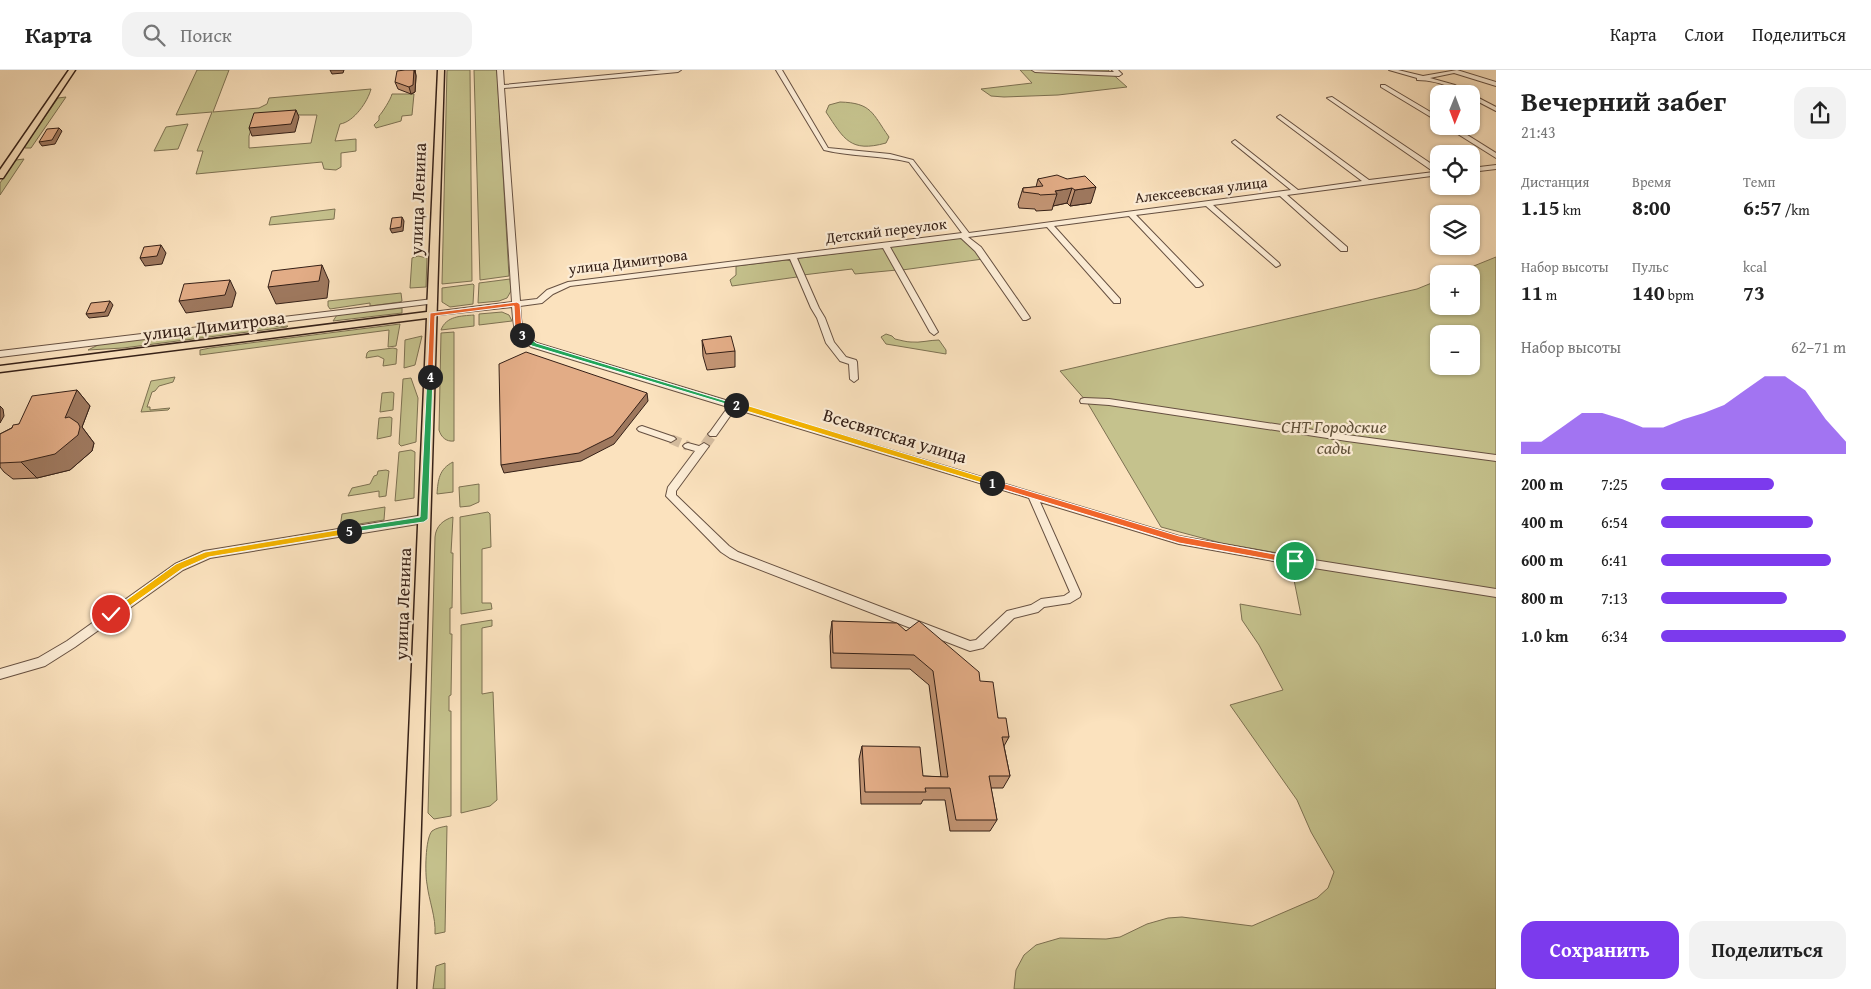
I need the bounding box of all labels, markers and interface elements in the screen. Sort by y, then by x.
search box [122,12,472,57]
text: Карта [25,17,92,52]
icon: search [140,21,168,49]
text: Поиск [180,21,232,49]
text: Карта [1610,21,1657,48]
text: Слои [1685,21,1724,48]
text: Поделиться [1752,21,1846,48]
text: Вечерний забег [1521,80,1726,121]
north arrow [1430,85,1480,135]
map controls [1430,85,1480,375]
button: share [1794,87,1846,139]
text: 21:43 [1521,120,1556,144]
street label: улица Ленина [402,142,433,257]
button: locate [1430,145,1480,195]
street label: Алексеевская улица [1133,171,1269,208]
text: Дистанция [1521,172,1589,192]
text: Время [1632,172,1671,192]
text: Темп [1743,172,1775,192]
text: 1.15 [1521,192,1560,223]
text: 8:00 [1632,192,1671,223]
text: 6:57 [1743,192,1782,223]
text: km [1560,200,1581,220]
text: /km [1782,200,1810,220]
button: layers [1430,205,1480,255]
street label: Детский переулок [823,213,948,248]
street label: улица Димитрова [566,244,689,279]
text: Набор высоты [1521,257,1608,277]
text: Пульс [1632,257,1669,277]
text: kcal [1743,257,1767,277]
button: + [1430,265,1480,315]
text: 11 [1521,277,1543,308]
text: 140 [1632,277,1665,308]
text: 73 [1743,277,1765,308]
text: m [1543,285,1557,305]
text: bpm [1665,285,1694,305]
street label: улица Димитрова [140,303,287,348]
pin: 3 [510,322,534,348]
text: 3 [519,325,526,345]
button: − [1430,325,1480,375]
text: Набор высоты [1521,335,1621,359]
text: 62–71 m [1791,335,1846,359]
pin: 4 [418,364,442,390]
text: 4 [427,367,434,387]
pin: 2 [724,392,748,418]
text: 2 [733,395,740,415]
street label: Всесвятская улица [820,401,971,470]
park label: СНТ Городские сады [1281,413,1387,461]
pin: 1 [980,470,1004,496]
text: 200 m [1521,472,1563,496]
text: 7:25 [1601,472,1628,496]
text: 1 [989,473,996,493]
text: 400 m [1521,510,1563,534]
text: 6:54 [1601,510,1628,534]
pin: 5 [336,518,362,544]
text: 5 [346,521,353,541]
pin [1274,540,1316,582]
street label: улица Ленина [387,547,418,662]
icon: arrive [1281,547,1309,575]
text: 600 m [1521,548,1563,572]
text: 6:41 [1601,548,1628,572]
text: 800 m [1521,586,1563,610]
text: 7:13 [1601,586,1628,610]
pin [90,593,132,635]
icon: check [97,600,125,628]
text: 1.0 km [1521,624,1568,648]
text: 6:34 [1601,624,1628,648]
button: Сохранить [1521,921,1679,979]
button: Поделиться [1689,921,1846,979]

